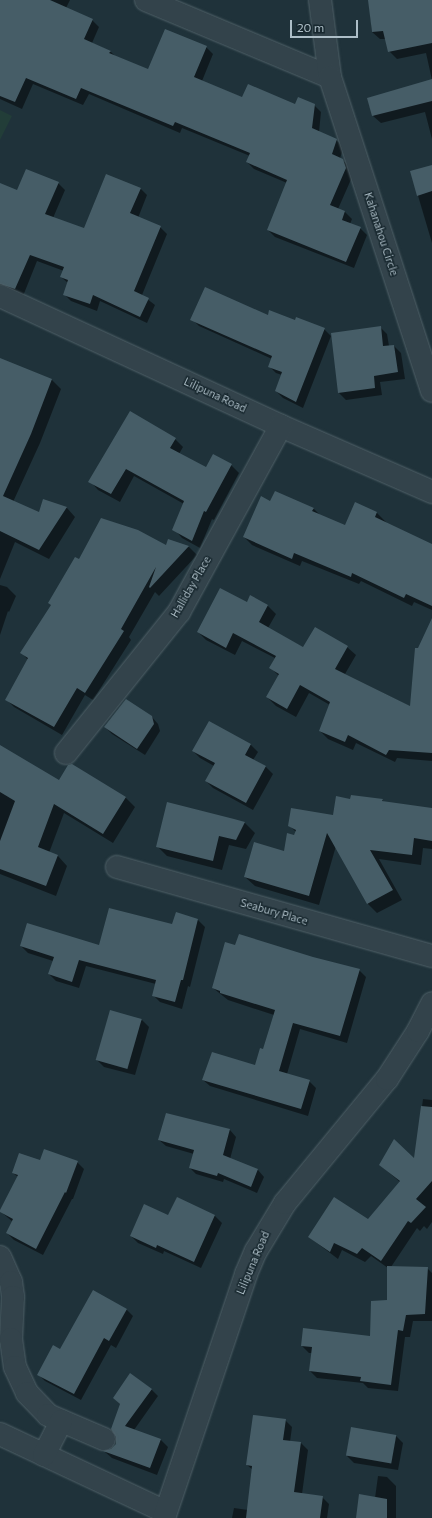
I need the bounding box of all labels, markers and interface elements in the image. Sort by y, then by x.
scale bar [292,12,360,38]
text: 20 m [297,20,324,34]
street label: Kahanahou Circle [361,191,401,277]
street label: Lilipuna Road [182,375,248,415]
street label: Halliday Place [168,554,214,620]
street label: Seabury Place [239,896,309,928]
street label: Lilipuna Road [234,1229,272,1297]

